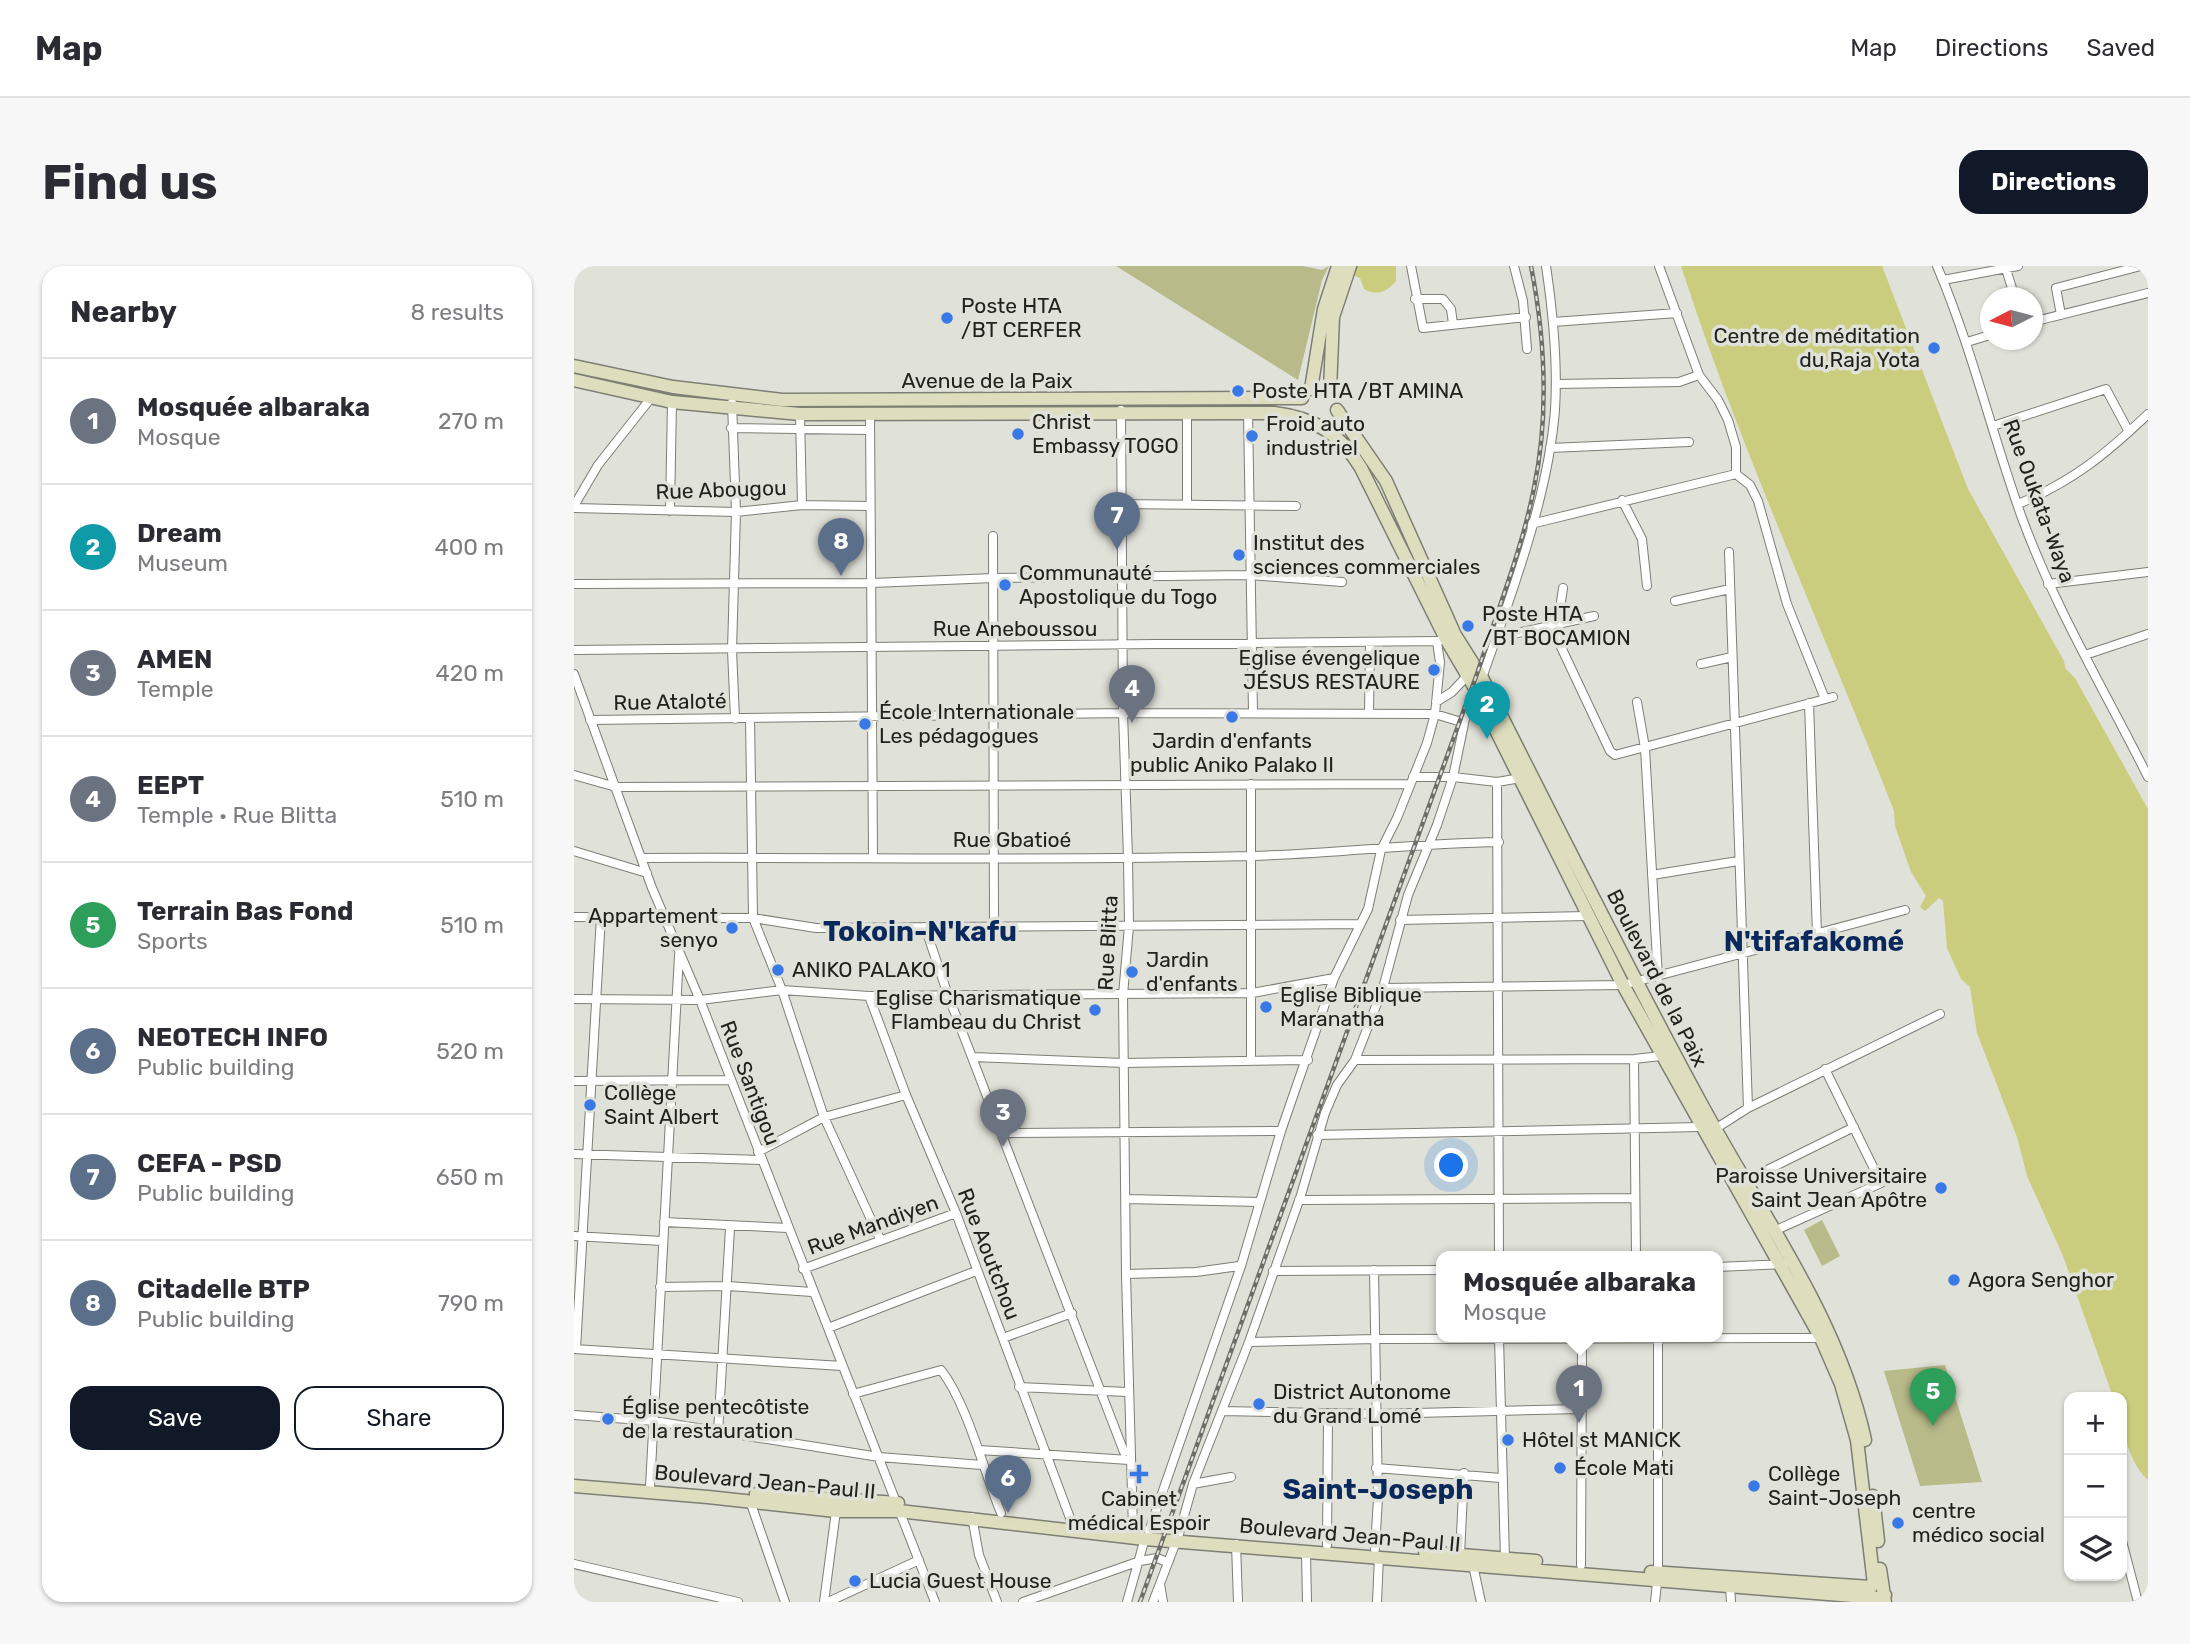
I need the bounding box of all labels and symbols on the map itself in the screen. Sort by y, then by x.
north arrow [1980,287,2043,350]
place label: Poste HTA /BT CERFER [961,293,1082,342]
marker: Poste HTA /BT CERFER [939,310,955,326]
place label: Centre de méditation du,Raja Yota [1714,323,1920,372]
marker: Centre de méditation du,Raja Yota [1926,340,1942,356]
street label: Avenue de la Paix [901,368,1073,393]
place label: Poste HTA /BT AMINA [1252,378,1463,403]
marker: Poste HTA /BT AMINA [1230,383,1246,399]
place label: Christ Embassy TOGO [1032,409,1179,458]
place label: Froid auto industriel [1266,411,1365,460]
street label: Rue Oukata-Waya [1998,416,2081,586]
marker: Christ Embassy TOGO [1010,426,1026,442]
marker: Froid auto industriel [1244,428,1260,444]
street label: Rue Abougou [655,475,787,504]
pin: 7 [1094,492,1140,550]
pin: 8 [818,518,864,576]
place label: Institut des sciences commerciales [1253,530,1480,579]
marker: Institut des sciences commerciales [1231,547,1247,563]
place label: Communauté Apostolique du Togo [1019,560,1217,609]
marker: Communauté Apostolique du Togo [997,577,1013,593]
place label: Poste HTA /BT BOCAMION [1482,601,1631,650]
street label: Rue Aneboussou [933,616,1097,641]
marker: Poste HTA /BT BOCAMION [1460,618,1476,634]
place label: Eglise évengelique JÉSUS RESTAURE [1239,645,1420,694]
marker: Eglise évengelique JÉSUS RESTAURE [1426,662,1442,678]
pin: 4 [1109,665,1155,723]
pin: 2 [1464,681,1510,739]
street label: Rue Ataloté [613,688,727,715]
place label: École Internationale Les pédagogues [879,699,1074,748]
marker: Jardin d'enfants public Aniko Palako II [1224,709,1240,725]
marker: École Internationale Les pédagogues [857,716,873,732]
place label: Jardin d'enfants public Aniko Palako II [1130,728,1334,777]
street label: Rue Gbatioé [953,827,1071,852]
street label: Boulevard de la Paix [1602,885,1713,1071]
street label: Rue Blitta [1093,895,1122,991]
place label: Appartement senyo [588,903,718,952]
district label: Tokoin-N'kafu [823,915,1017,948]
marker: Appartement senyo [724,920,740,936]
district label: N'tifafakomé [1724,925,1904,958]
place label: Jardin d'enfants [1146,947,1238,996]
place label: ANIKO PALAKO 1 [792,957,950,982]
marker: ANIKO PALAKO 1 [770,962,786,978]
marker: Jardin d'enfants [1124,964,1140,980]
place label: Eglise Biblique Maranatha [1280,982,1422,1031]
place label: Eglise Charismatique Flambeau du Christ [876,985,1081,1034]
marker: Eglise Biblique Maranatha [1258,999,1274,1015]
marker: Eglise Charismatique Flambeau du Christ [1087,1002,1103,1018]
street label: Rue Santigou [715,1017,786,1148]
place label: Collège Saint Albert [604,1080,719,1129]
pin: 3 [980,1089,1026,1147]
marker: Collège Saint Albert [582,1097,598,1113]
your location [1434,1148,1468,1182]
place label: Paroisse Universitaire Saint Jean Apôtre [1715,1163,1927,1212]
marker: Paroisse Universitaire Saint Jean Apôtre [1933,1180,1949,1196]
street label: Rue Aoutchou [953,1185,1026,1323]
street label: Rue Mandiyen [804,1189,942,1260]
place label: Agora Senghor [1968,1267,2114,1292]
marker: Agora Senghor [1946,1272,1962,1288]
pin: 1 [1556,1365,1602,1423]
pin: 5 [1910,1368,1956,1426]
place label: District Autonome du Grand Lomé [1273,1379,1451,1428]
place label: Église pentecôtiste de la restauration [622,1394,809,1443]
marker: District Autonome du Grand Lomé [1251,1396,1267,1412]
marker: Église pentecôtiste de la restauration [600,1411,616,1427]
place label: Hôtel st MANICK [1522,1427,1681,1452]
marker: Hôtel st MANICK [1500,1432,1516,1448]
pin: 6 [985,1455,1031,1513]
place label: École Mati [1574,1455,1674,1480]
street label: Boulevard Jean-Paul II [653,1459,877,1504]
marker: École Mati [1552,1460,1568,1476]
place label: Collège Saint-Joseph [1768,1461,1901,1510]
marker: Cabinet médical Espoir [1129,1464,1149,1484]
district label: Saint-Joseph [1283,1473,1473,1506]
marker: Collège Saint-Joseph [1746,1478,1762,1494]
place label: Cabinet médical Espoir [1068,1486,1210,1535]
place label: centre médico social [1912,1498,2045,1547]
street label: Boulevard Jean-Paul II [1238,1512,1462,1557]
marker: centre médico social [1890,1515,1906,1531]
place label: Lucia Guest House [869,1568,1051,1593]
marker: Lucia Guest House [847,1573,863,1589]

